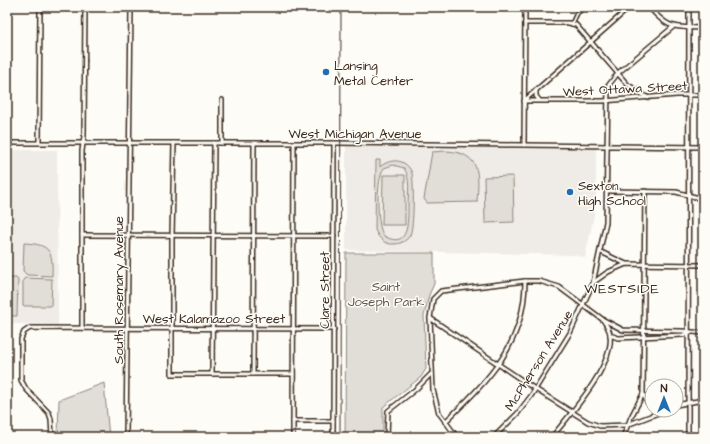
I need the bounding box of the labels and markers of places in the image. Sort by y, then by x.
place label: Lansing Metal Center [334,57,413,90]
marker: Lansing Metal Center [321,67,331,77]
place label: Sexton High School [578,177,646,211]
marker: Sexton High School [565,187,575,197]

